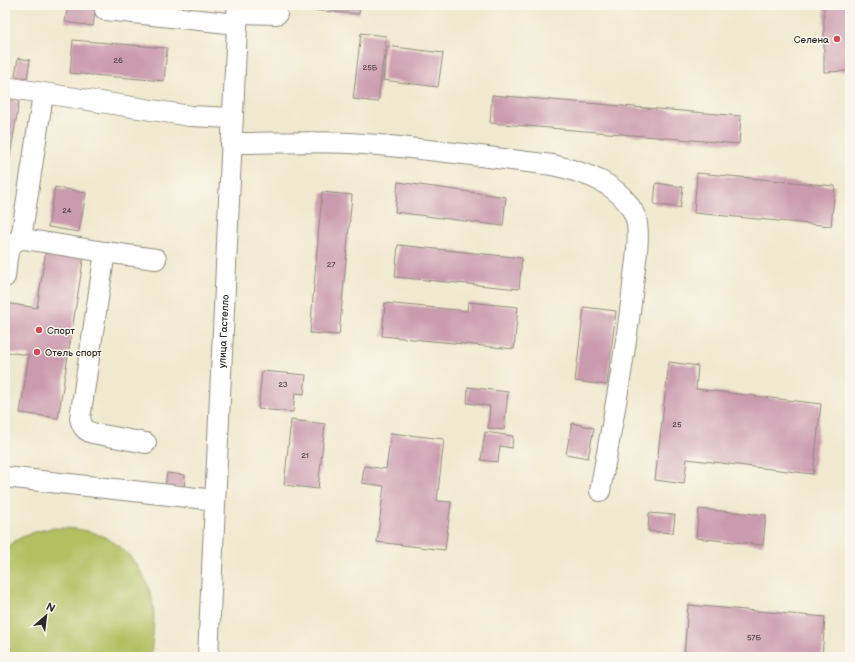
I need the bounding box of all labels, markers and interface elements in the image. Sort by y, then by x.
place label: Селена [794,34,829,46]
marker: Селена [832,34,842,44]
house number: 26 [113,56,123,65]
house number: 25Б [363,63,378,72]
house number: 24 [62,206,72,215]
house number: 27 [327,260,335,269]
street label: улица Гастелло [216,294,232,368]
marker: Спорт [34,325,44,335]
place label: Спорт [47,325,75,337]
marker: Отель спорт [32,347,42,357]
place label: Отель спорт [45,347,102,359]
house number: 23 [278,380,288,389]
house number: 25 [672,420,682,429]
house number: 21 [301,451,309,460]
north arrow [26,596,66,636]
text: N [44,600,57,615]
house number: 57Б [747,633,761,642]

